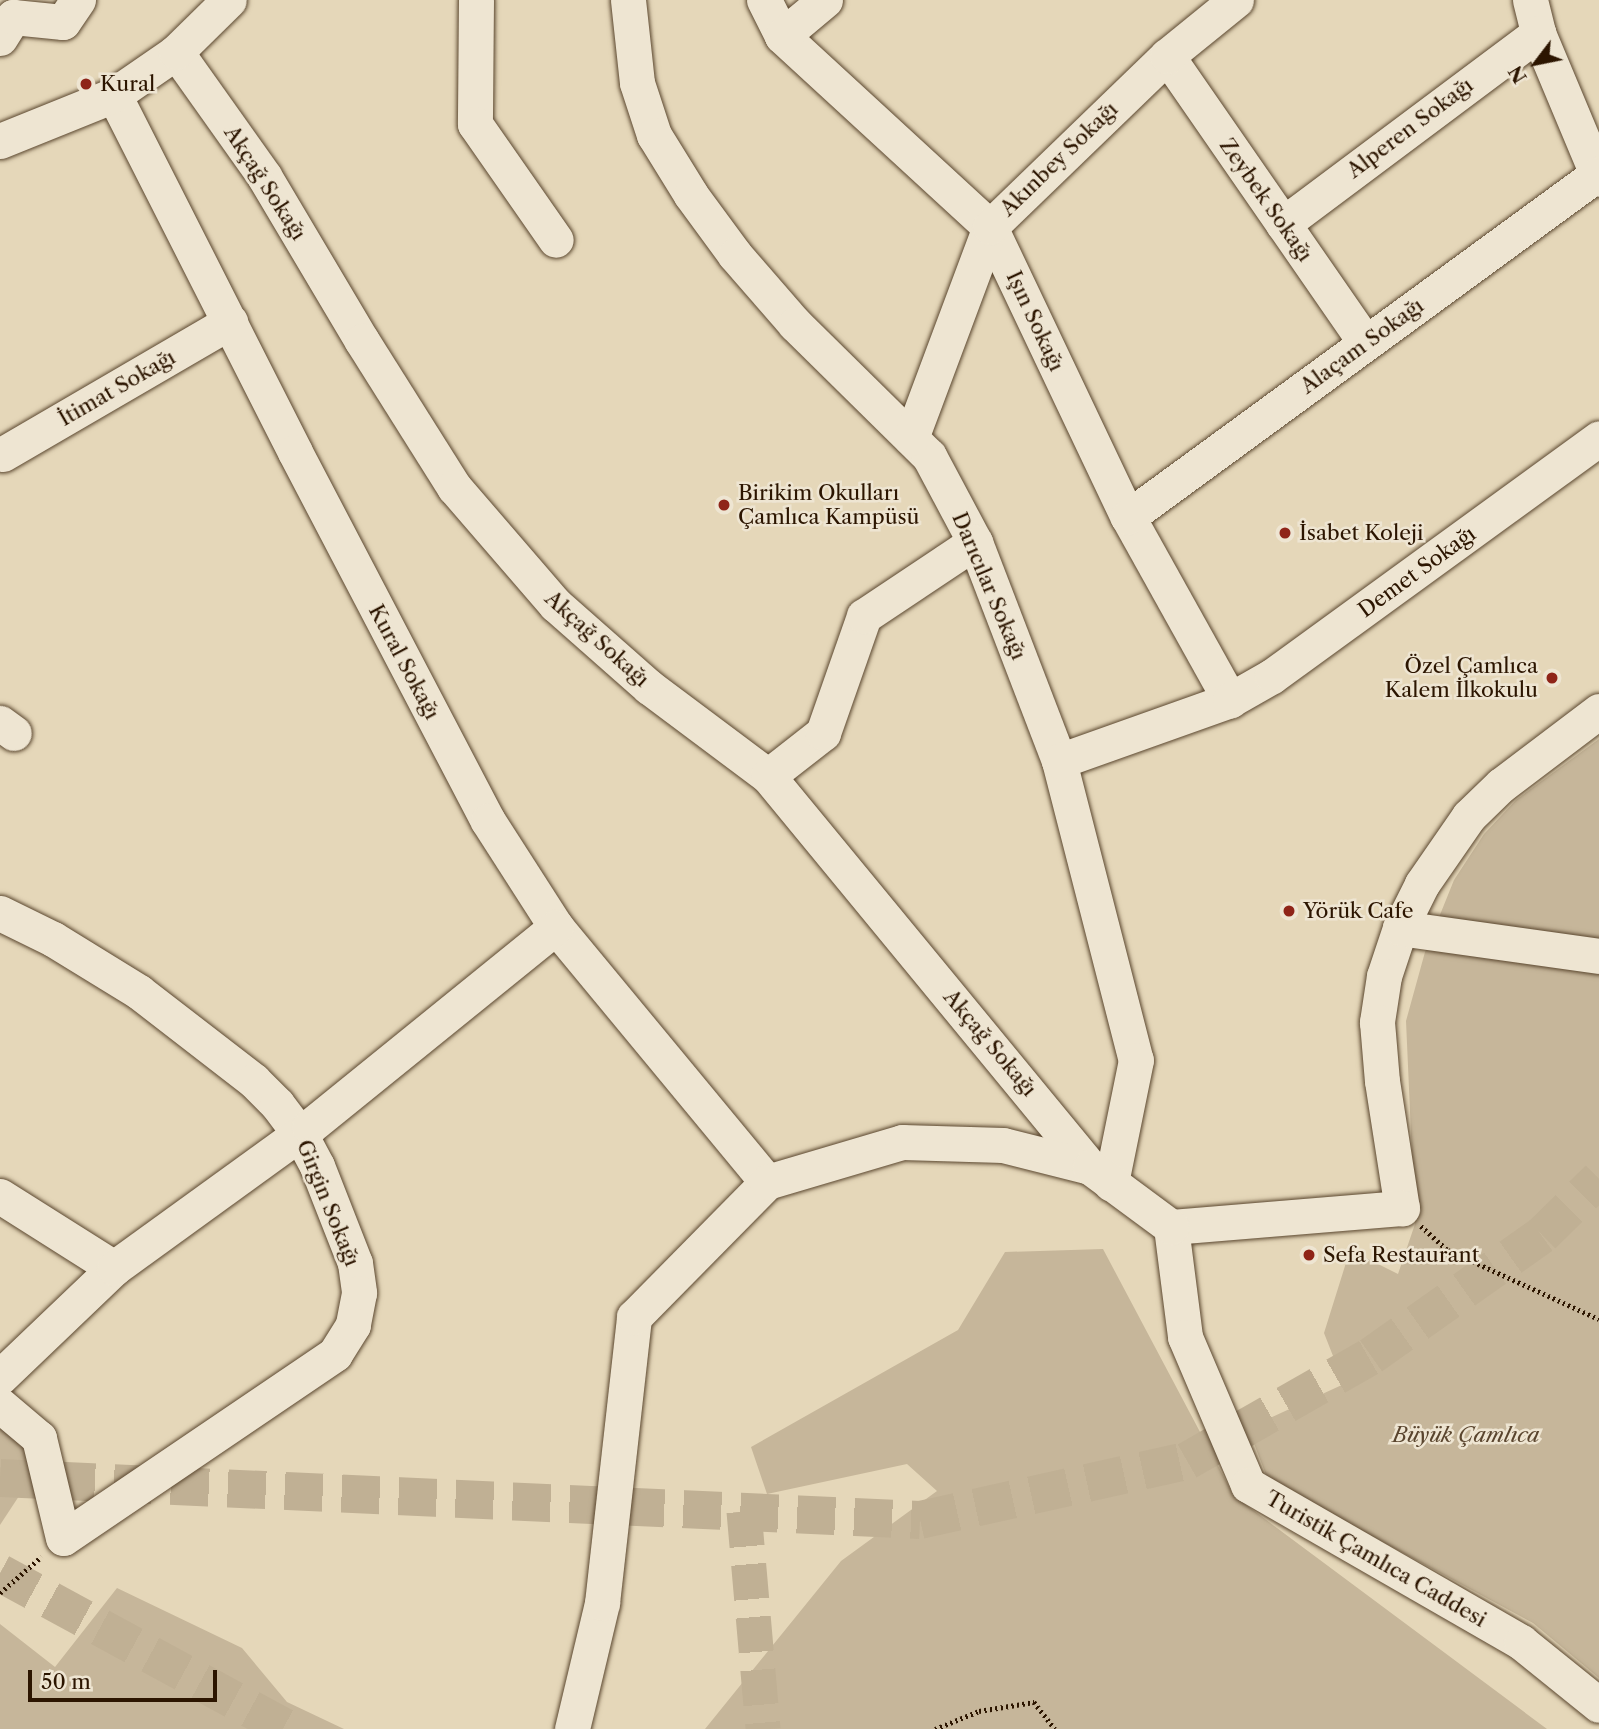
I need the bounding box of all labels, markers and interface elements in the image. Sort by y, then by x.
north arrow [1501,28,1571,98]
text: N [1504,61,1532,87]
place label: Kural [100,71,155,97]
street label: Alperen Sokağı [1342,72,1478,184]
marker: Kural [78,76,94,92]
street label: Akınbey Sokağı [995,96,1123,222]
street label: Akçağ Sokağı [219,121,311,245]
street label: Zeybek Sokağı [1214,133,1318,267]
street label: Işın Sokağı [1001,267,1069,375]
street label: Alaçam Sokağı [1296,293,1428,399]
street label: İtimat Sokağı [54,344,180,432]
place label: Birikim Okulları Çamlıca Kampüsü [738,480,919,530]
marker: Birikim Okulları Çamlıca Kampüsü [716,497,732,513]
street label: Darıcılar Sokağı [947,508,1031,664]
place label: İsabet Koleji [1299,520,1423,546]
street label: Demet Sokağı [1354,521,1480,623]
marker: İsabet Koleji [1277,525,1293,541]
street label: Akçağ Sokağı [540,586,654,692]
street label: Kural Sokağı [363,600,445,724]
place label: Özel Çamlıca Kalem İlkokulu [1385,653,1538,703]
marker: Özel Çamlıca Kalem İlkokulu [1544,670,1560,686]
place label: Yörük Cafe [1303,898,1414,924]
marker: Yörük Cafe [1281,903,1297,919]
street label: Akçağ Sokağı [938,985,1042,1101]
street label: Girgin Sokağı [291,1136,365,1270]
place label: Sefa Restaurant [1323,1242,1479,1268]
marker: Sefa Restaurant [1301,1247,1317,1263]
park label: Büyük Çamlıca [1392,1422,1540,1448]
street label: Turistik Çamlıca Caddesi [1261,1485,1491,1633]
scale bar [32,1656,220,1700]
text: 50 m [41,1669,91,1694]

